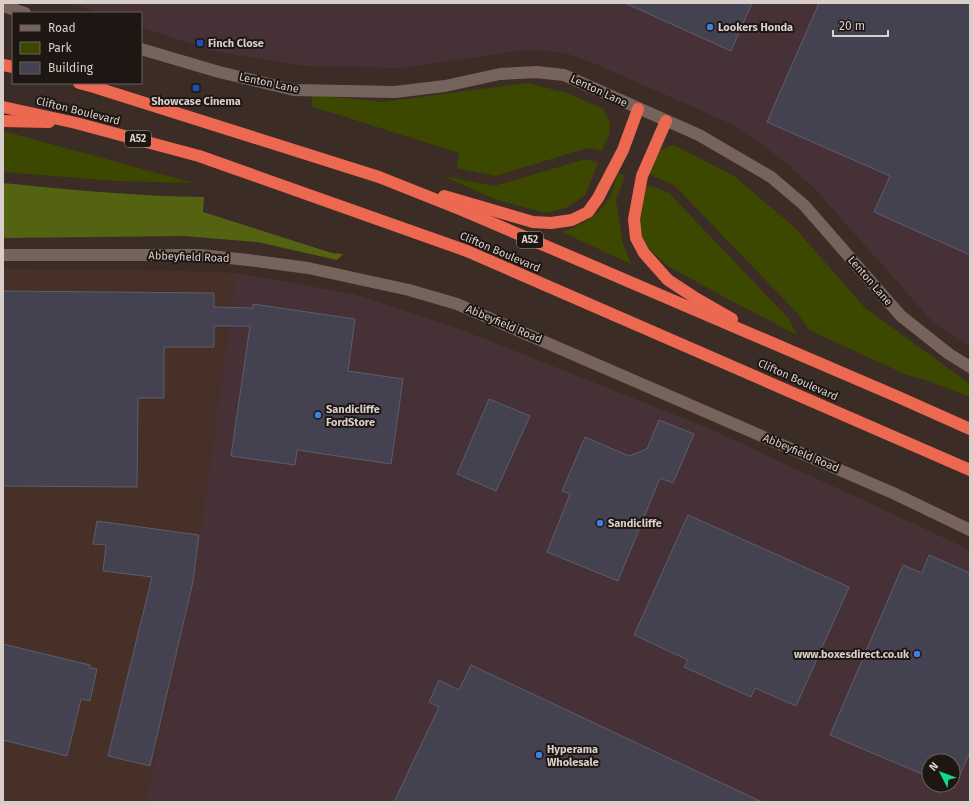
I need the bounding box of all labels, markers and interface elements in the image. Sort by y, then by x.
legend [12,12,142,84]
scale bar [833,12,888,38]
text: 20 m [839,19,865,33]
text: Road [48,21,76,35]
place label: Lookers Honda [718,21,793,34]
marker: Lookers Honda [705,22,715,32]
place label: Finch Close [208,37,264,50]
marker: Finch Close [195,38,205,48]
text: Park [48,41,72,55]
text: Building [48,61,94,75]
street label: Lenton Lane [238,70,300,96]
street label: Lenton Lane [569,72,629,110]
marker: Showcase Cinema [191,83,201,93]
street label: Clifton Boulevard [35,94,121,128]
place label: Showcase Cinema [151,95,241,108]
road number: A52 [125,131,151,147]
street label: Clifton Boulevard [458,229,542,275]
road number: A52 [517,232,543,248]
street label: Abbeyfield Road [148,249,230,265]
street label: Lenton Lane [845,254,895,308]
street label: Abbeyfield Road [464,302,544,346]
street label: Clifton Boulevard [756,357,840,403]
place label: Sandicliffe FordStore [326,403,380,429]
marker: Sandicliffe FordStore [313,410,323,420]
street label: Abbeyfield Road [761,431,841,475]
place label: Sandicliffe [608,517,662,530]
marker: Sandicliffe [595,518,605,528]
place label: www.boxesdirect.co.uk [794,648,910,661]
marker: www.boxesdirect.co.uk [912,649,922,659]
place label: Hyperama Wholesale [547,743,599,769]
marker: Hyperama Wholesale [534,750,544,760]
north arrow [921,753,961,793]
text: N [927,760,941,774]

